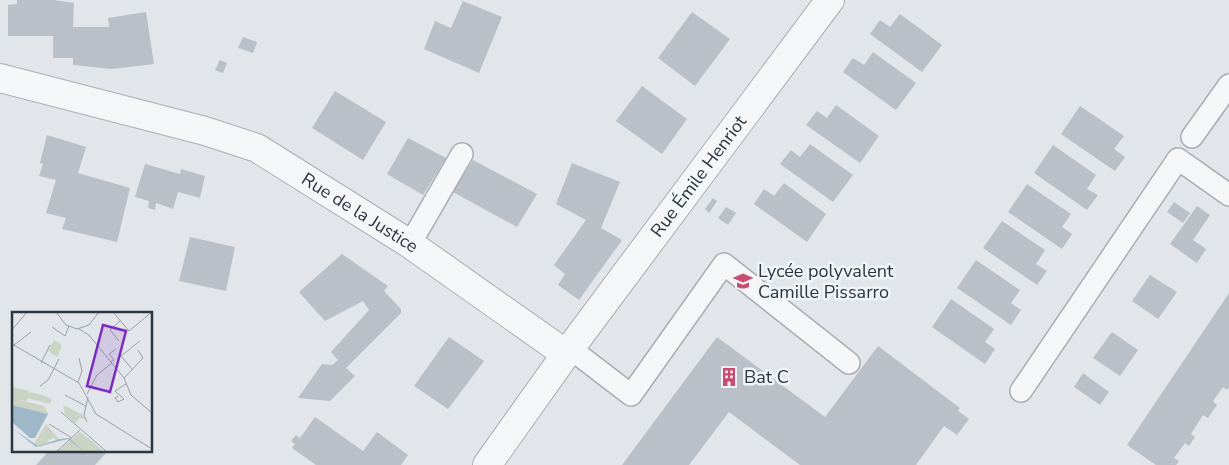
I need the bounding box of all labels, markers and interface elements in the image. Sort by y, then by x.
street label: Rue Émile Henriot [645,110,752,242]
street label: Rue de la Justice [297,167,423,258]
place label: Lycée polyvalent Camille Pissarro [758,259,894,304]
school or university icon: Lycée polyvalent Camille Pissarro [732,270,754,292]
inset map [12,312,152,452]
place label: Bat C [744,365,789,389]
building icon: Bat C [718,366,740,388]

